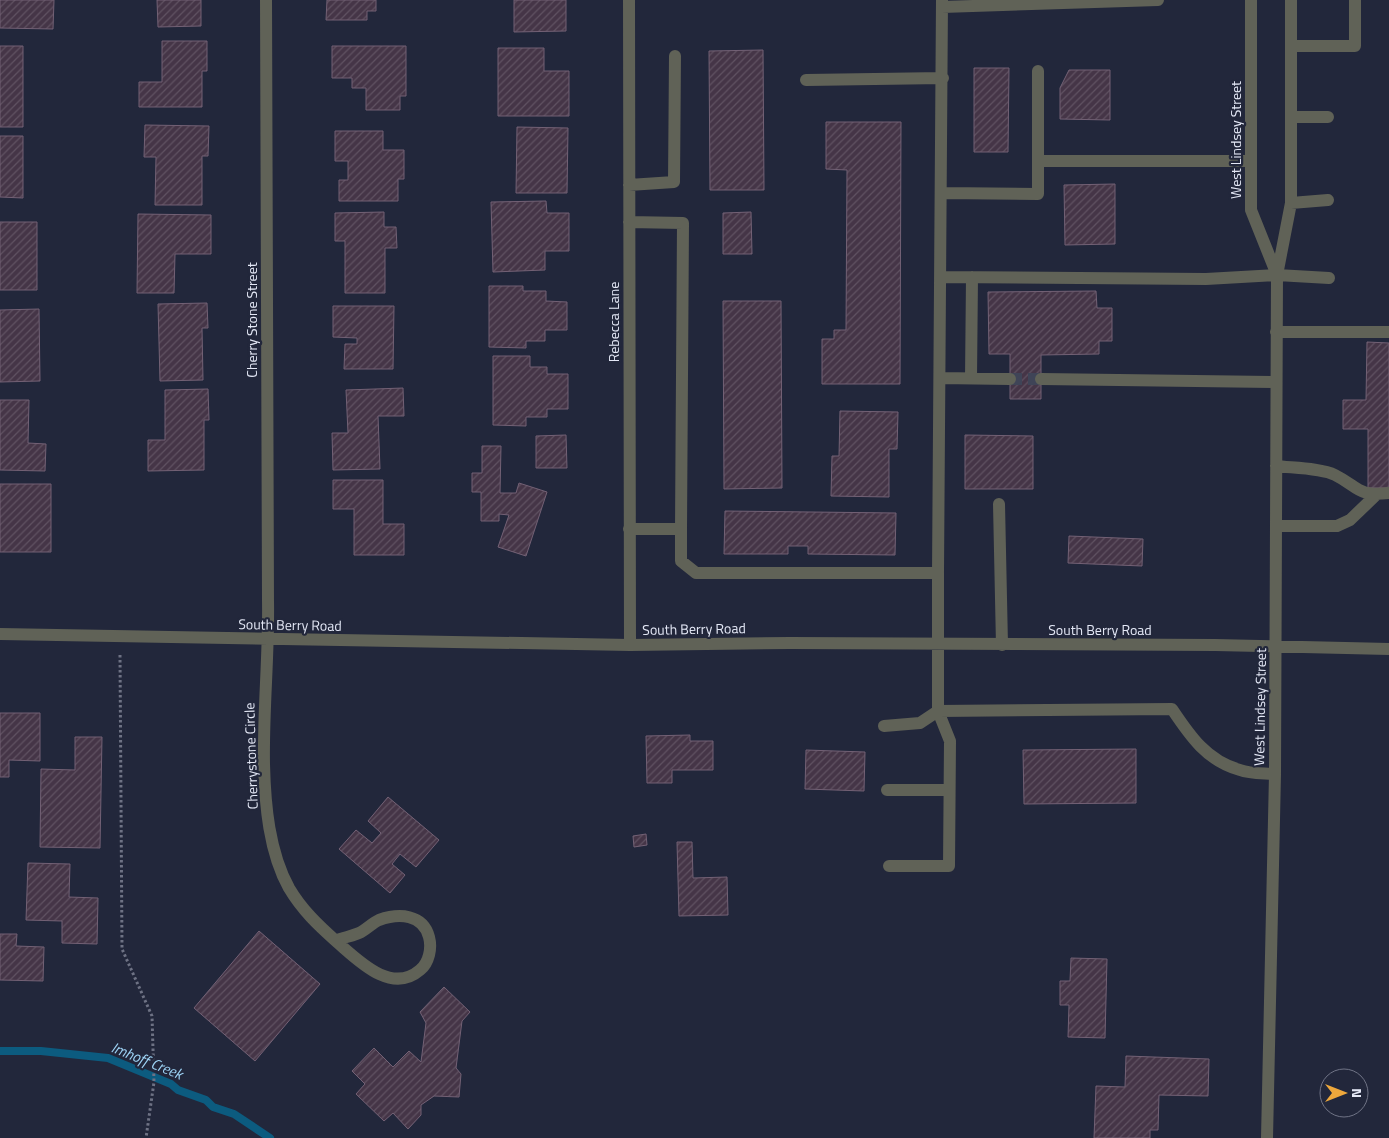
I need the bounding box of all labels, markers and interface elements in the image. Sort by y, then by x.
street label: West Lindsey Street [1225,81,1246,199]
street label: Cherry Stone Street [241,262,262,378]
street label: Rebecca Lane [603,282,624,362]
street label: South Berry Road [238,613,342,636]
street label: South Berry Road [642,617,746,640]
street label: South Berry Road [1048,619,1152,640]
street label: West Lindsey Street [1248,648,1271,766]
street label: Cherrystone Circle [238,702,263,810]
water label: Imhoff Creek [108,1036,188,1086]
north arrow [1319,1068,1369,1118]
text: N [1347,1088,1368,1098]

